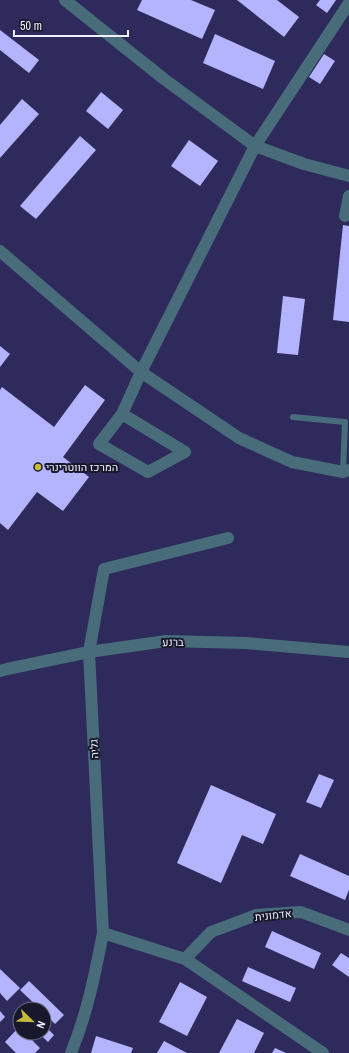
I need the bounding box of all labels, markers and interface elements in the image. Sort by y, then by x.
scale bar [14,12,128,38]
text: 50 m [20,18,42,34]
place label: המרכז הווטרינרי [46,460,118,474]
marker: המרכז הווטרינרי [33,462,43,472]
street label: ברנע [162,635,184,649]
street label: גליה [86,739,102,759]
street label: אדמונית [254,906,292,924]
north arrow [12,1001,52,1041]
text: N [33,1019,49,1031]

